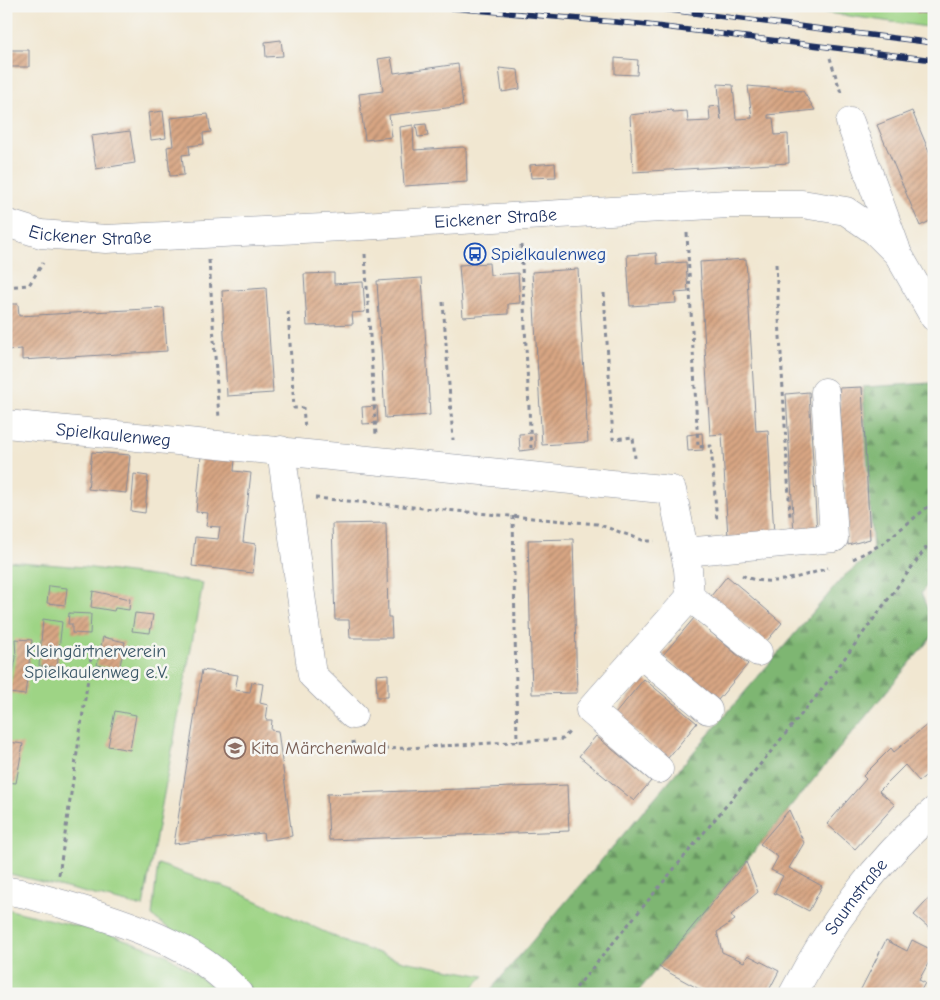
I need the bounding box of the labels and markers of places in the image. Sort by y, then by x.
bus stop icon: Spielkaulenweg [463,242,487,266]
place label: Spielkaulenweg [491,244,606,265]
school or university icon: Kita Märchenwald [223,736,247,760]
place label: Kita Märchenwald [251,738,387,759]

